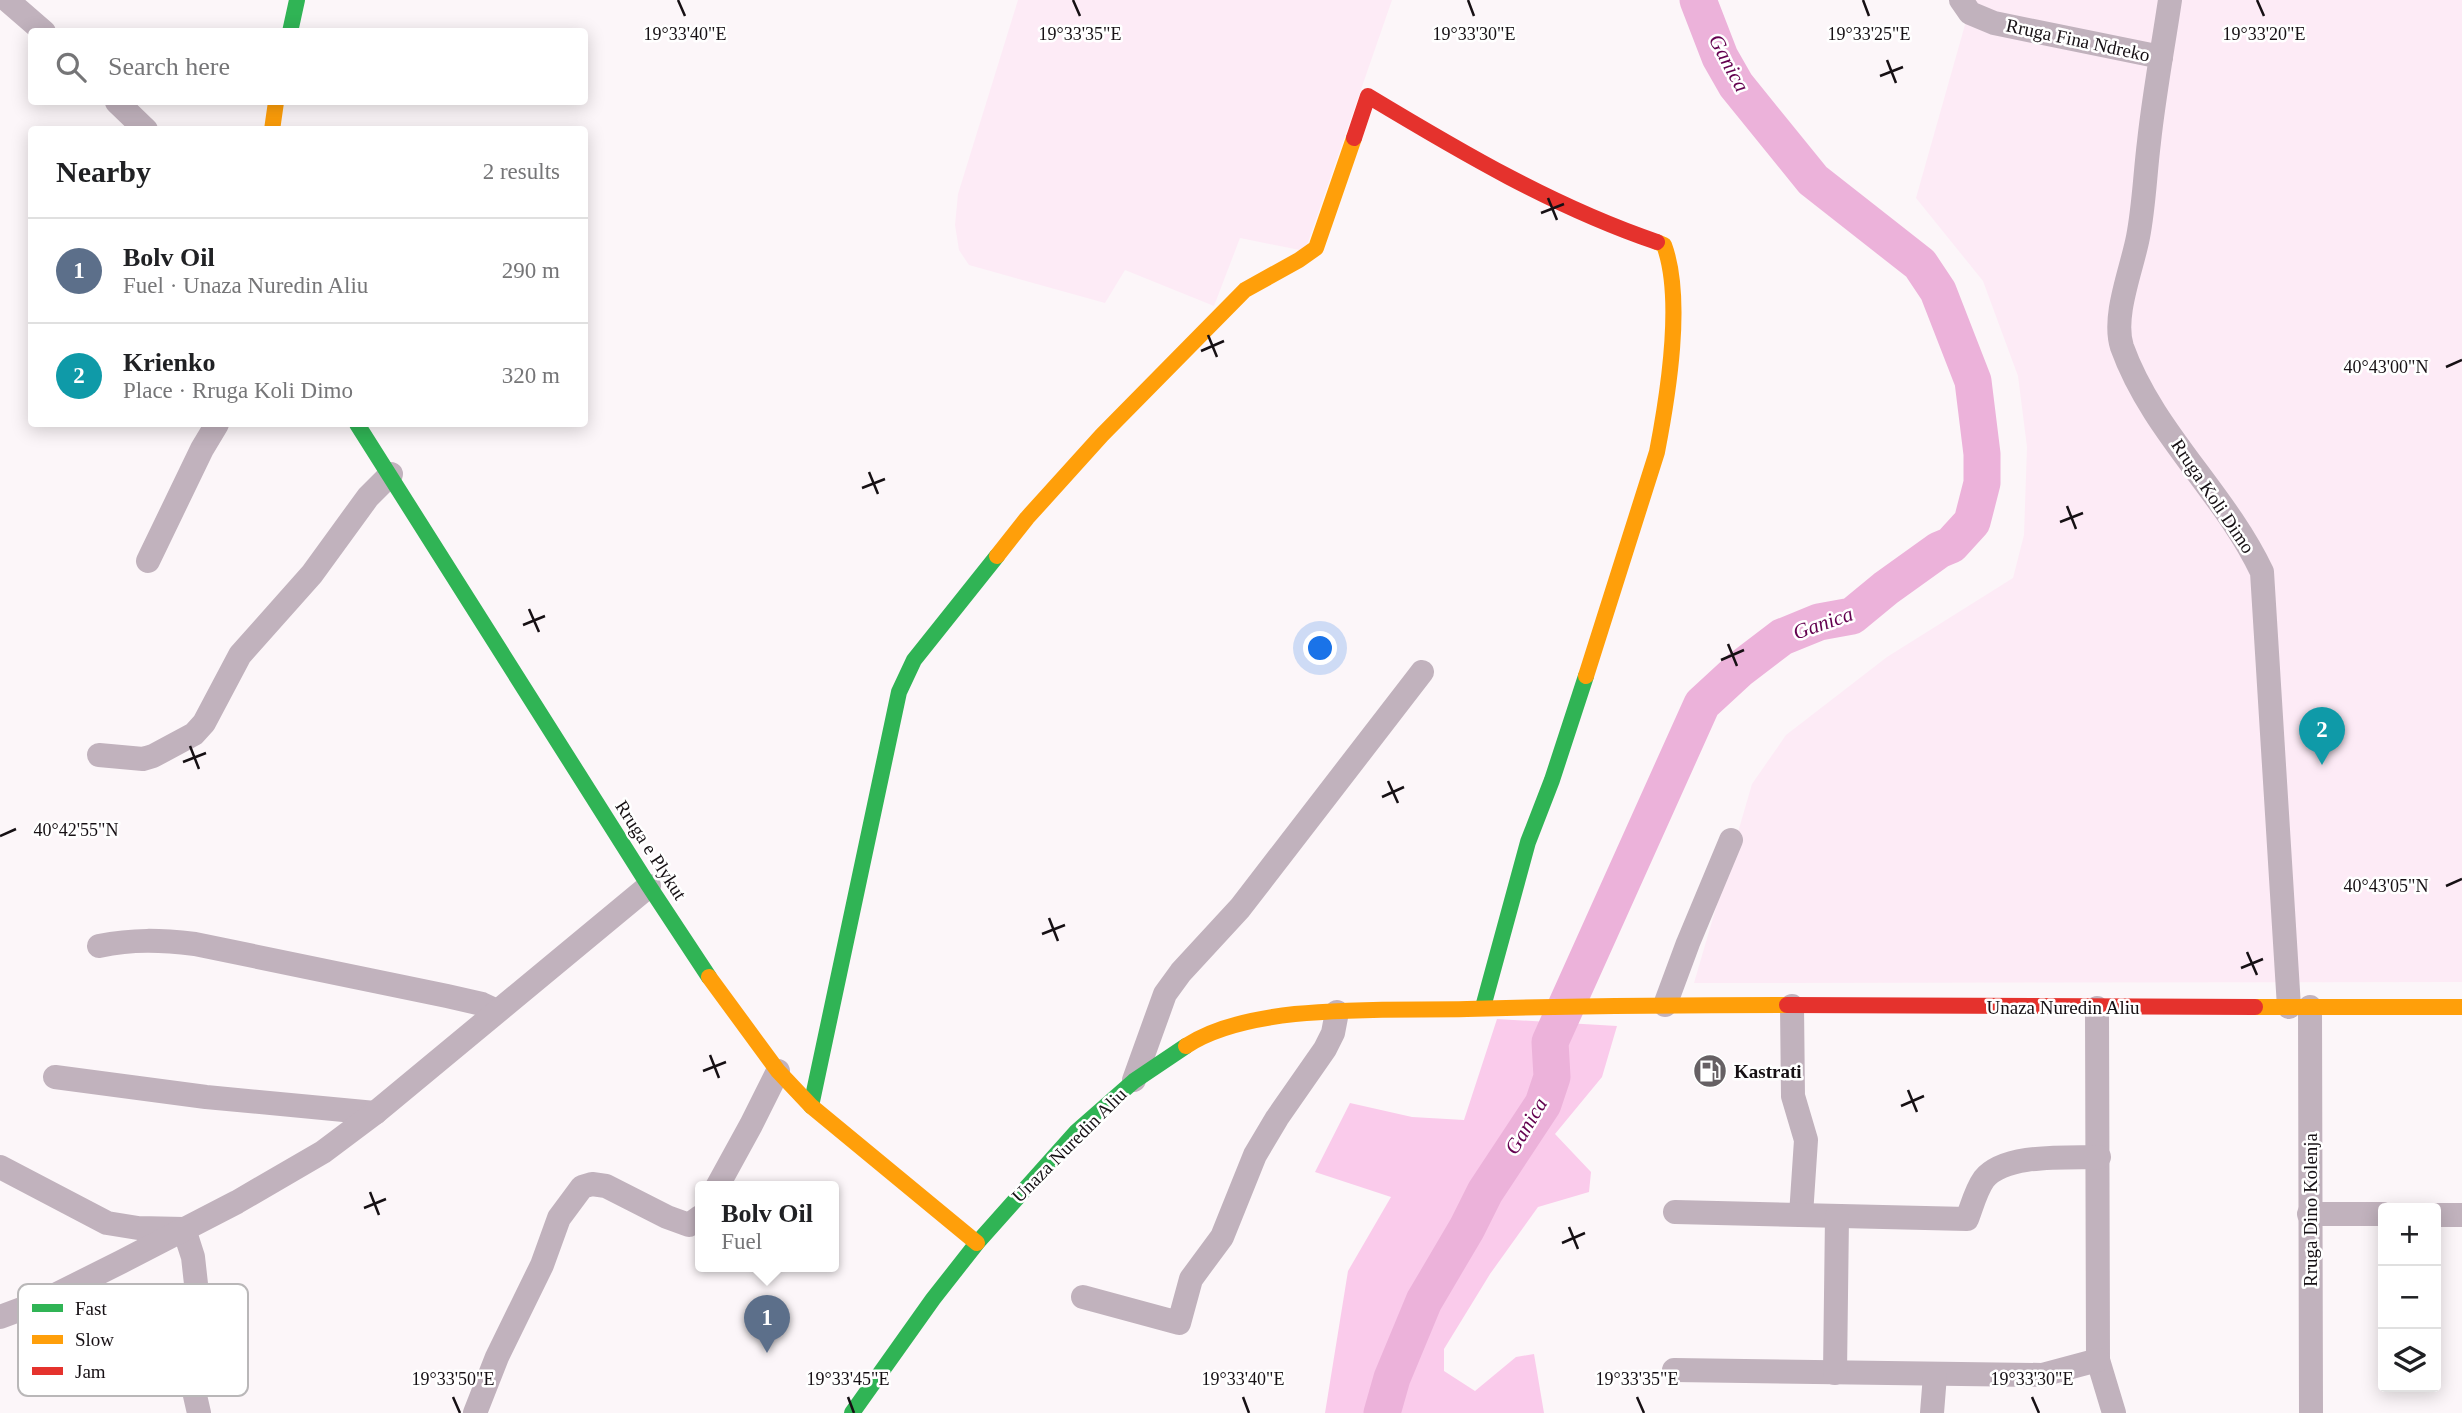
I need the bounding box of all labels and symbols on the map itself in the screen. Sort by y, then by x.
street label: Rruga Fina Ndreko [2004,14,2152,66]
text: 19°33'40"E [644,24,726,44]
text: 19°33'35"E [1039,24,1121,44]
text: 19°33'30"E [1433,24,1515,44]
text: 19°33'25"E [1828,24,1910,44]
text: 19°33'20"E [2223,24,2305,44]
water label: Ganica [1704,30,1754,96]
text: 40°43'00"N [2344,357,2428,377]
street label: Rruga Koli Dimo [2167,435,2259,557]
water label: Ganica [1790,602,1856,644]
your location [1303,631,1337,665]
pin: 2 [2299,707,2345,765]
street label: Rruga e Plykut [611,796,691,904]
text: 40°42'55"N [34,820,118,840]
text: 40°43'05"N [2344,876,2428,896]
street label: Unaza Nuredin Aliu [1986,997,2140,1018]
fuel station icon: Kastrati [1691,1052,1729,1090]
place label: Kastrati [1734,1061,1802,1082]
street label: Unaza Nuredin Aliu [1007,1083,1131,1207]
water label: Ganica [1500,1093,1552,1159]
street label: Rruga Dino Kolenja [2300,1132,2321,1287]
legend [18,1284,248,1396]
pin: 1 [744,1295,790,1353]
text: Fast [75,1298,107,1319]
text: Slow [75,1329,114,1350]
text: Jam [75,1361,106,1382]
text: 19°33'50"E [412,1369,494,1389]
text: 19°33'45"E [807,1369,889,1389]
text: 19°33'40"E [1202,1369,1284,1389]
text: 19°33'35"E [1596,1369,1678,1389]
text: 19°33'30"E [1991,1369,2073,1389]

